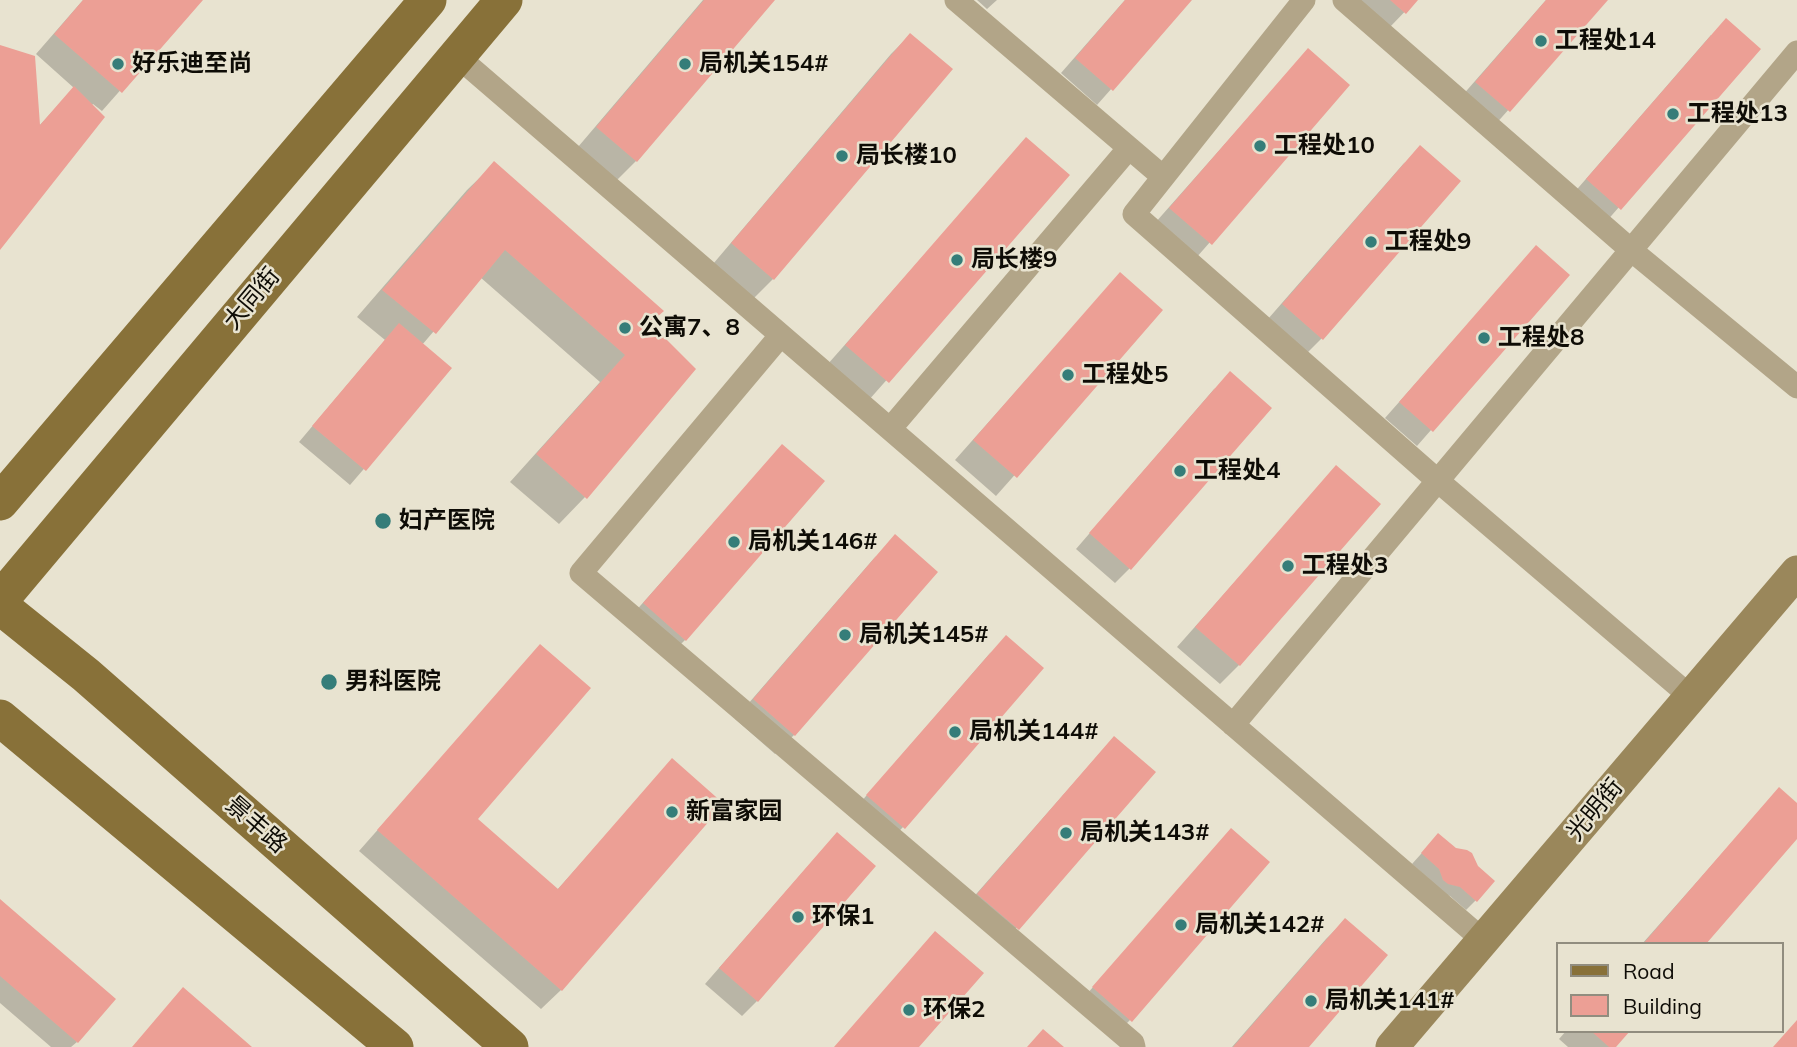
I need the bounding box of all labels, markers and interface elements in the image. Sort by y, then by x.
place label: 工程处14 [1555,27,1656,55]
marker: 工程处14 [1533,33,1549,49]
place label: 好乐迪至尚 [132,50,252,78]
place label: 局机关154# [699,50,829,78]
marker: 好乐迪至尚 [110,56,126,72]
marker: 局机关154# [677,56,693,72]
place label: 工程处13 [1687,100,1788,128]
marker: 工程处13 [1665,106,1681,122]
place label: 工程处10 [1274,132,1375,160]
marker: 工程处10 [1252,138,1268,154]
place label: 局长楼10 [856,142,957,170]
marker: 局长楼10 [834,148,850,164]
place label: 工程处9 [1385,228,1471,256]
marker: 工程处9 [1363,234,1379,250]
place label: 局长楼9 [971,246,1057,274]
marker: 局长楼9 [949,252,965,268]
street label: 大同街 [218,262,286,336]
place label: 公寓7、8 [639,314,740,342]
marker: 公寓7、8 [617,320,633,336]
place label: 工程处8 [1498,324,1584,352]
marker: 工程处8 [1476,330,1492,346]
place label: 工程处5 [1082,361,1168,389]
marker: 工程处5 [1060,367,1076,383]
place label: 工程处4 [1194,457,1280,485]
marker: 工程处4 [1172,463,1188,479]
place label: 妇产医院 [399,507,495,535]
marker: 妇产医院 [373,511,393,531]
place label: 局机关146# [748,528,878,556]
marker: 局机关146# [726,534,742,550]
place label: 工程处3 [1302,552,1388,580]
marker: 工程处3 [1280,558,1296,574]
place label: 局机关145# [859,621,989,649]
marker: 局机关145# [837,627,853,643]
place label: 男科医院 [345,668,441,696]
marker: 男科医院 [319,672,339,692]
place label: 局机关144# [969,718,1099,746]
marker: 局机关144# [947,724,963,740]
street label: 光明街 [1561,773,1629,847]
street label: 景丰路 [219,791,293,859]
place label: 新富家园 [686,798,782,826]
marker: 新富家园 [664,804,680,820]
place label: 局机关143# [1080,819,1210,847]
marker: 局机关143# [1058,825,1074,841]
place label: 环保1 [812,903,874,931]
marker: 环保1 [790,909,806,925]
place label: 局机关142# [1195,911,1325,939]
marker: 局机关142# [1173,917,1189,933]
legend [1556,942,1783,1033]
text: Road [1623,958,1674,984]
place label: 局机关141# [1325,987,1455,1015]
marker: 局机关141# [1303,993,1319,1009]
text: Building [1623,993,1702,1019]
place label: 环保2 [923,996,985,1024]
marker: 环保2 [901,1002,917,1018]

